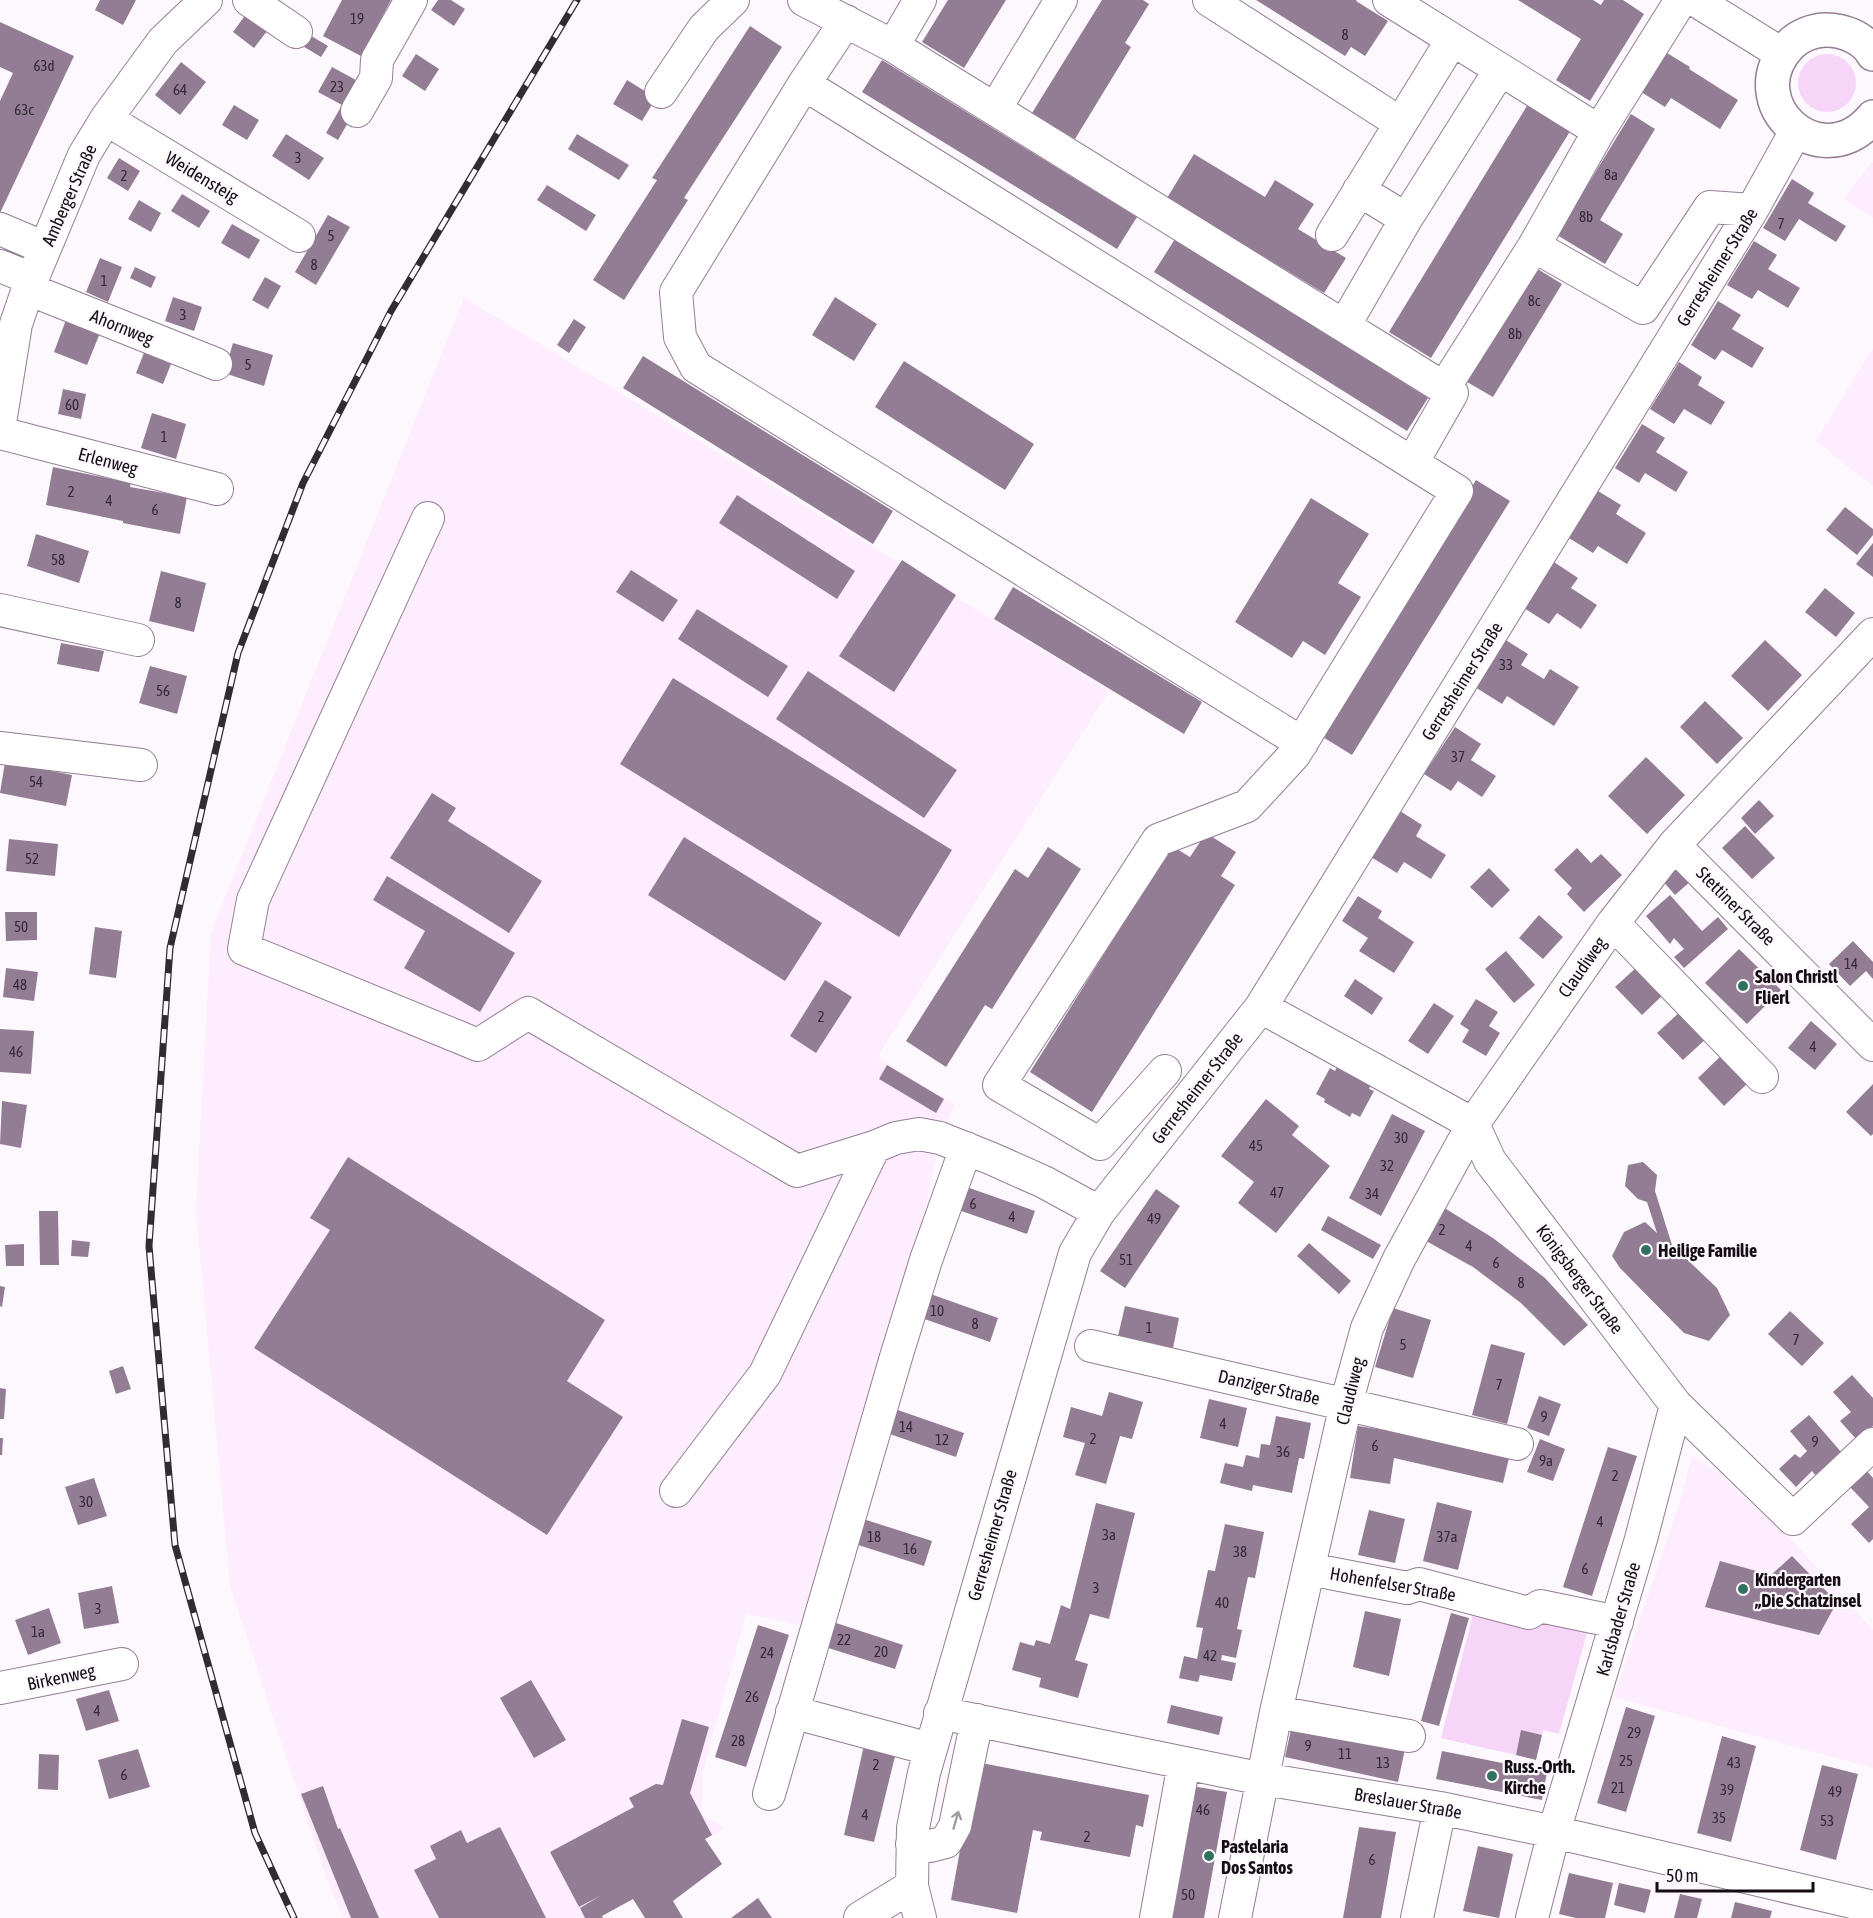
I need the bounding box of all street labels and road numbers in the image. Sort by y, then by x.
street label: Amberger Straße [37,141,101,249]
street label: Weidensteig [162,147,243,207]
street label: Gerresheimer Straße [1672,204,1762,330]
street label: Ahornweg [87,305,157,349]
street label: Erlenweg [76,443,140,479]
street label: Gerresheimer Straße [1417,618,1507,744]
street label: Stettiner Straße [1692,862,1780,950]
street label: Claudiweg [1554,932,1611,1001]
street label: Gerresheimer Straße [1147,1028,1247,1148]
street label: Königsberger Straße [1532,1220,1628,1338]
street label: Claudiweg [1331,1355,1369,1427]
street label: Danziger Straße [1216,1365,1322,1409]
street label: Gerresheimer Straße [963,1467,1021,1603]
street label: Karlsbader Straße [1592,1560,1644,1678]
street label: Hohenfelser Straße [1328,1563,1458,1605]
street label: Birkenweg [25,1660,97,1694]
street label: Breslauer Straße [1353,1783,1463,1823]

